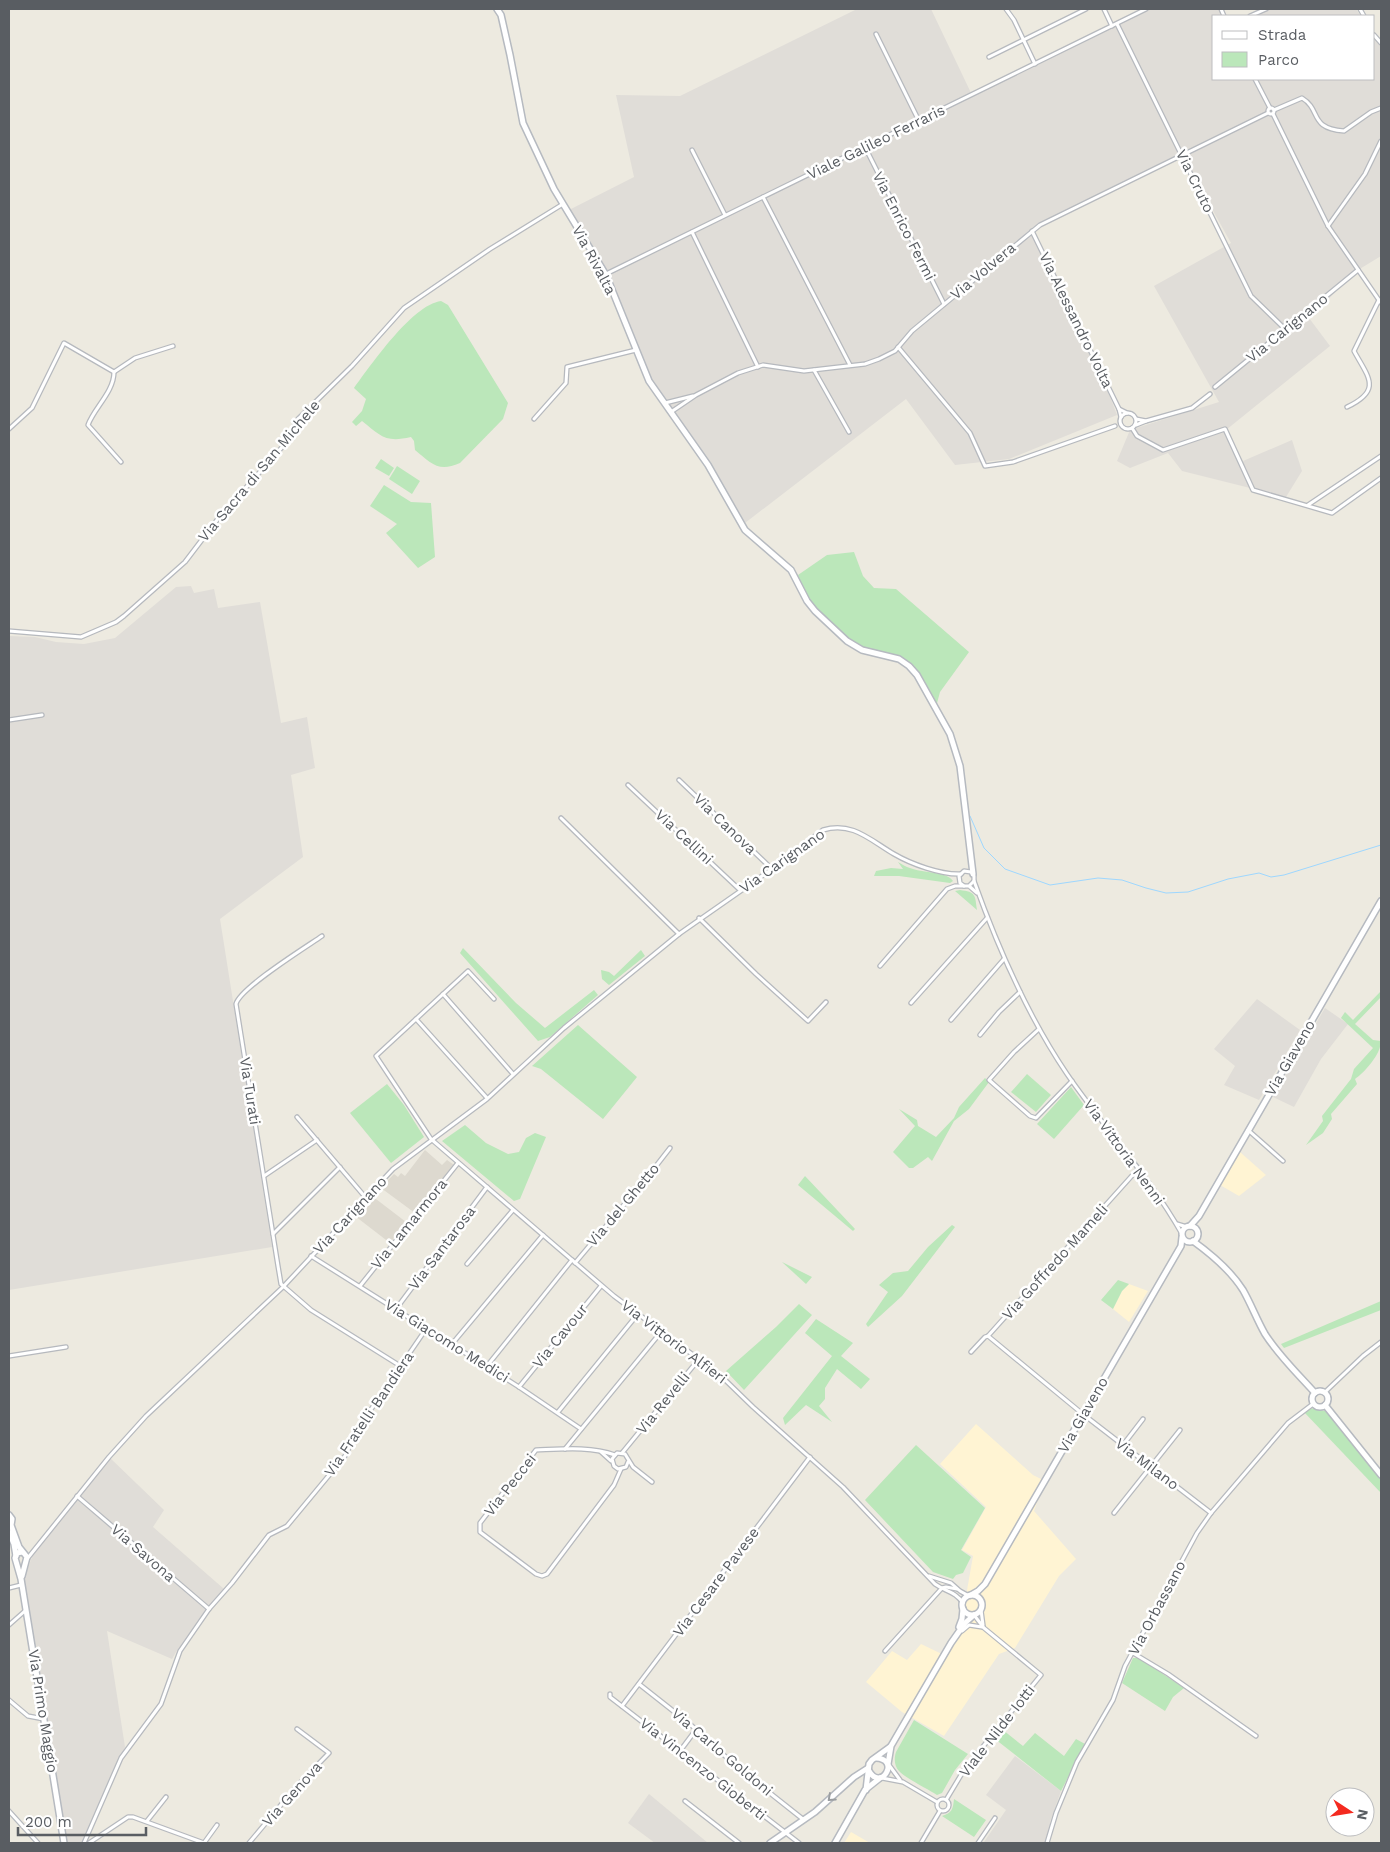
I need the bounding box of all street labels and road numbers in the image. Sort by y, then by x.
street label: Viale Galileo Ferraris [804,101,948,183]
street label: Via Cruto [1172,147,1218,215]
street label: Via Enrico Fermi [869,169,939,283]
street label: Via Rivalta [568,222,620,298]
street label: Via Volvera [947,238,1020,303]
street label: Via Alessandro Volta [1035,249,1117,391]
street label: Via Carignano [1243,290,1331,366]
street label: Via Sacra di San Michele [194,396,324,546]
street label: Via Canova [690,790,760,859]
street label: Via Cellini [651,806,717,868]
street label: Via Carignano [736,825,828,897]
street label: Via Giaveno [1261,1017,1319,1099]
street label: Via Turati [236,1056,264,1126]
street label: Via Vittoria Nenni [1080,1096,1168,1208]
street label: Via del Ghetto [583,1160,663,1250]
street label: Via Carignano [309,1172,391,1258]
street label: Via Lamarmora [367,1175,451,1273]
street label: Via Goffredo Mameli [998,1201,1112,1323]
street label: Via Santarosa [405,1202,480,1293]
street label: Via Giacomo Medici [381,1295,513,1387]
street label: Via Vittorio Alfieri [618,1296,730,1388]
street label: Via Cavour [529,1300,591,1372]
street label: Via Fratelli Bandiera [320,1348,418,1480]
street label: Via Revelli [632,1368,694,1438]
street label: Via Giaveno [1054,1374,1112,1456]
street label: Via Milano [1112,1434,1182,1494]
street label: Via Peccei [480,1450,540,1520]
street label: Via Savona [107,1520,179,1586]
street label: Via Cesare Pavese [669,1524,763,1640]
street label: Via Orbassano [1124,1558,1190,1658]
street label: Via Primo Maggio [24,1648,62,1774]
street label: Viale Nilde Iotti [955,1681,1039,1781]
street label: Via Carlo Goldoni [668,1704,776,1800]
street label: Via Vincenzo Gioberti [636,1714,770,1824]
street label: Via Genova [258,1758,326,1830]

